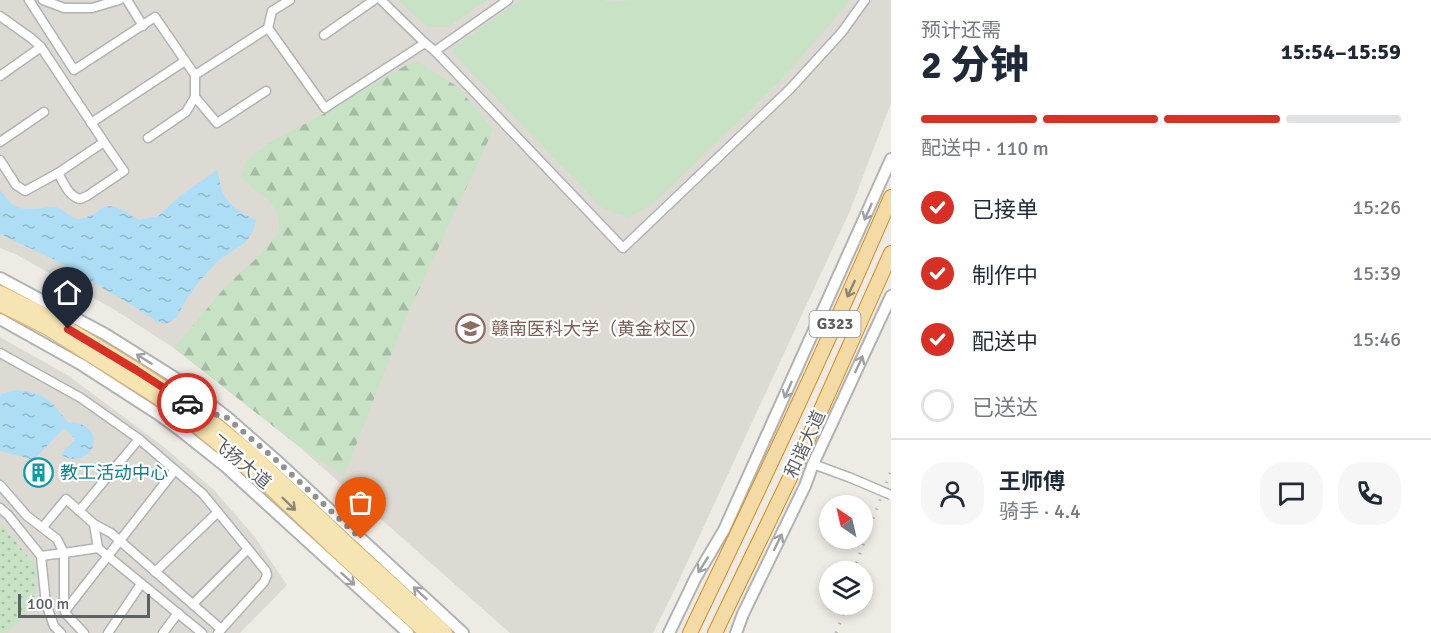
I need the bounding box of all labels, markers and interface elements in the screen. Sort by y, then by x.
text: 预计还需 [921,18,1001,43]
text: 15:54–15:59 [1281,38,1401,65]
text: 2 分钟 [921,41,1029,89]
text: 配送中 · 110 m [921,136,1049,161]
icon: check [921,191,954,224]
text: 15:26 [1352,195,1401,220]
text: 已接单 [972,196,1038,223]
one-way arrow [862,203,873,221]
icon: check [921,257,954,290]
text: 15:39 [1352,261,1401,286]
text: 制作中 [972,262,1038,289]
pin [42,267,93,329]
icon: home [51,276,84,309]
one-way arrow [845,280,857,298]
road number: G323 [810,311,860,337]
school or university icon: 赣南医科大学（黄金校区） [454,313,486,345]
place label: 赣南医科大学（黄金校区） [491,318,707,340]
icon: check [921,323,954,356]
text: 15:46 [1352,327,1401,352]
text: 配送中 [972,328,1038,355]
one-way arrow [136,352,153,364]
one-way arrow [854,356,866,374]
courier [157,373,217,433]
one-way arrow [781,381,792,399]
icon: car [171,387,204,420]
text: 已送达 [972,394,1038,421]
street label: 和谐大道 [780,407,830,481]
street label: 飞扬大道 [206,430,276,494]
building icon: 教工活动中心 [23,457,55,489]
place label: 教工活动中心 [60,462,168,484]
button: person [921,462,984,525]
button: chat [1260,462,1323,525]
button: phone [1338,462,1401,525]
text: 王师傅 [999,468,1065,495]
pin [335,477,386,539]
icon: bag [344,486,377,519]
north arrow [819,495,873,549]
map controls [819,495,873,615]
one-way arrow [281,497,296,511]
text: 骑手 · 4.4 [999,499,1081,524]
one-way arrow [772,533,784,551]
one-way arrow [696,556,708,573]
button: layers [819,561,873,615]
one-way arrow [340,572,355,586]
one-way arrow [413,586,428,600]
scale bar [18,591,150,618]
text: 100 m [27,594,69,614]

